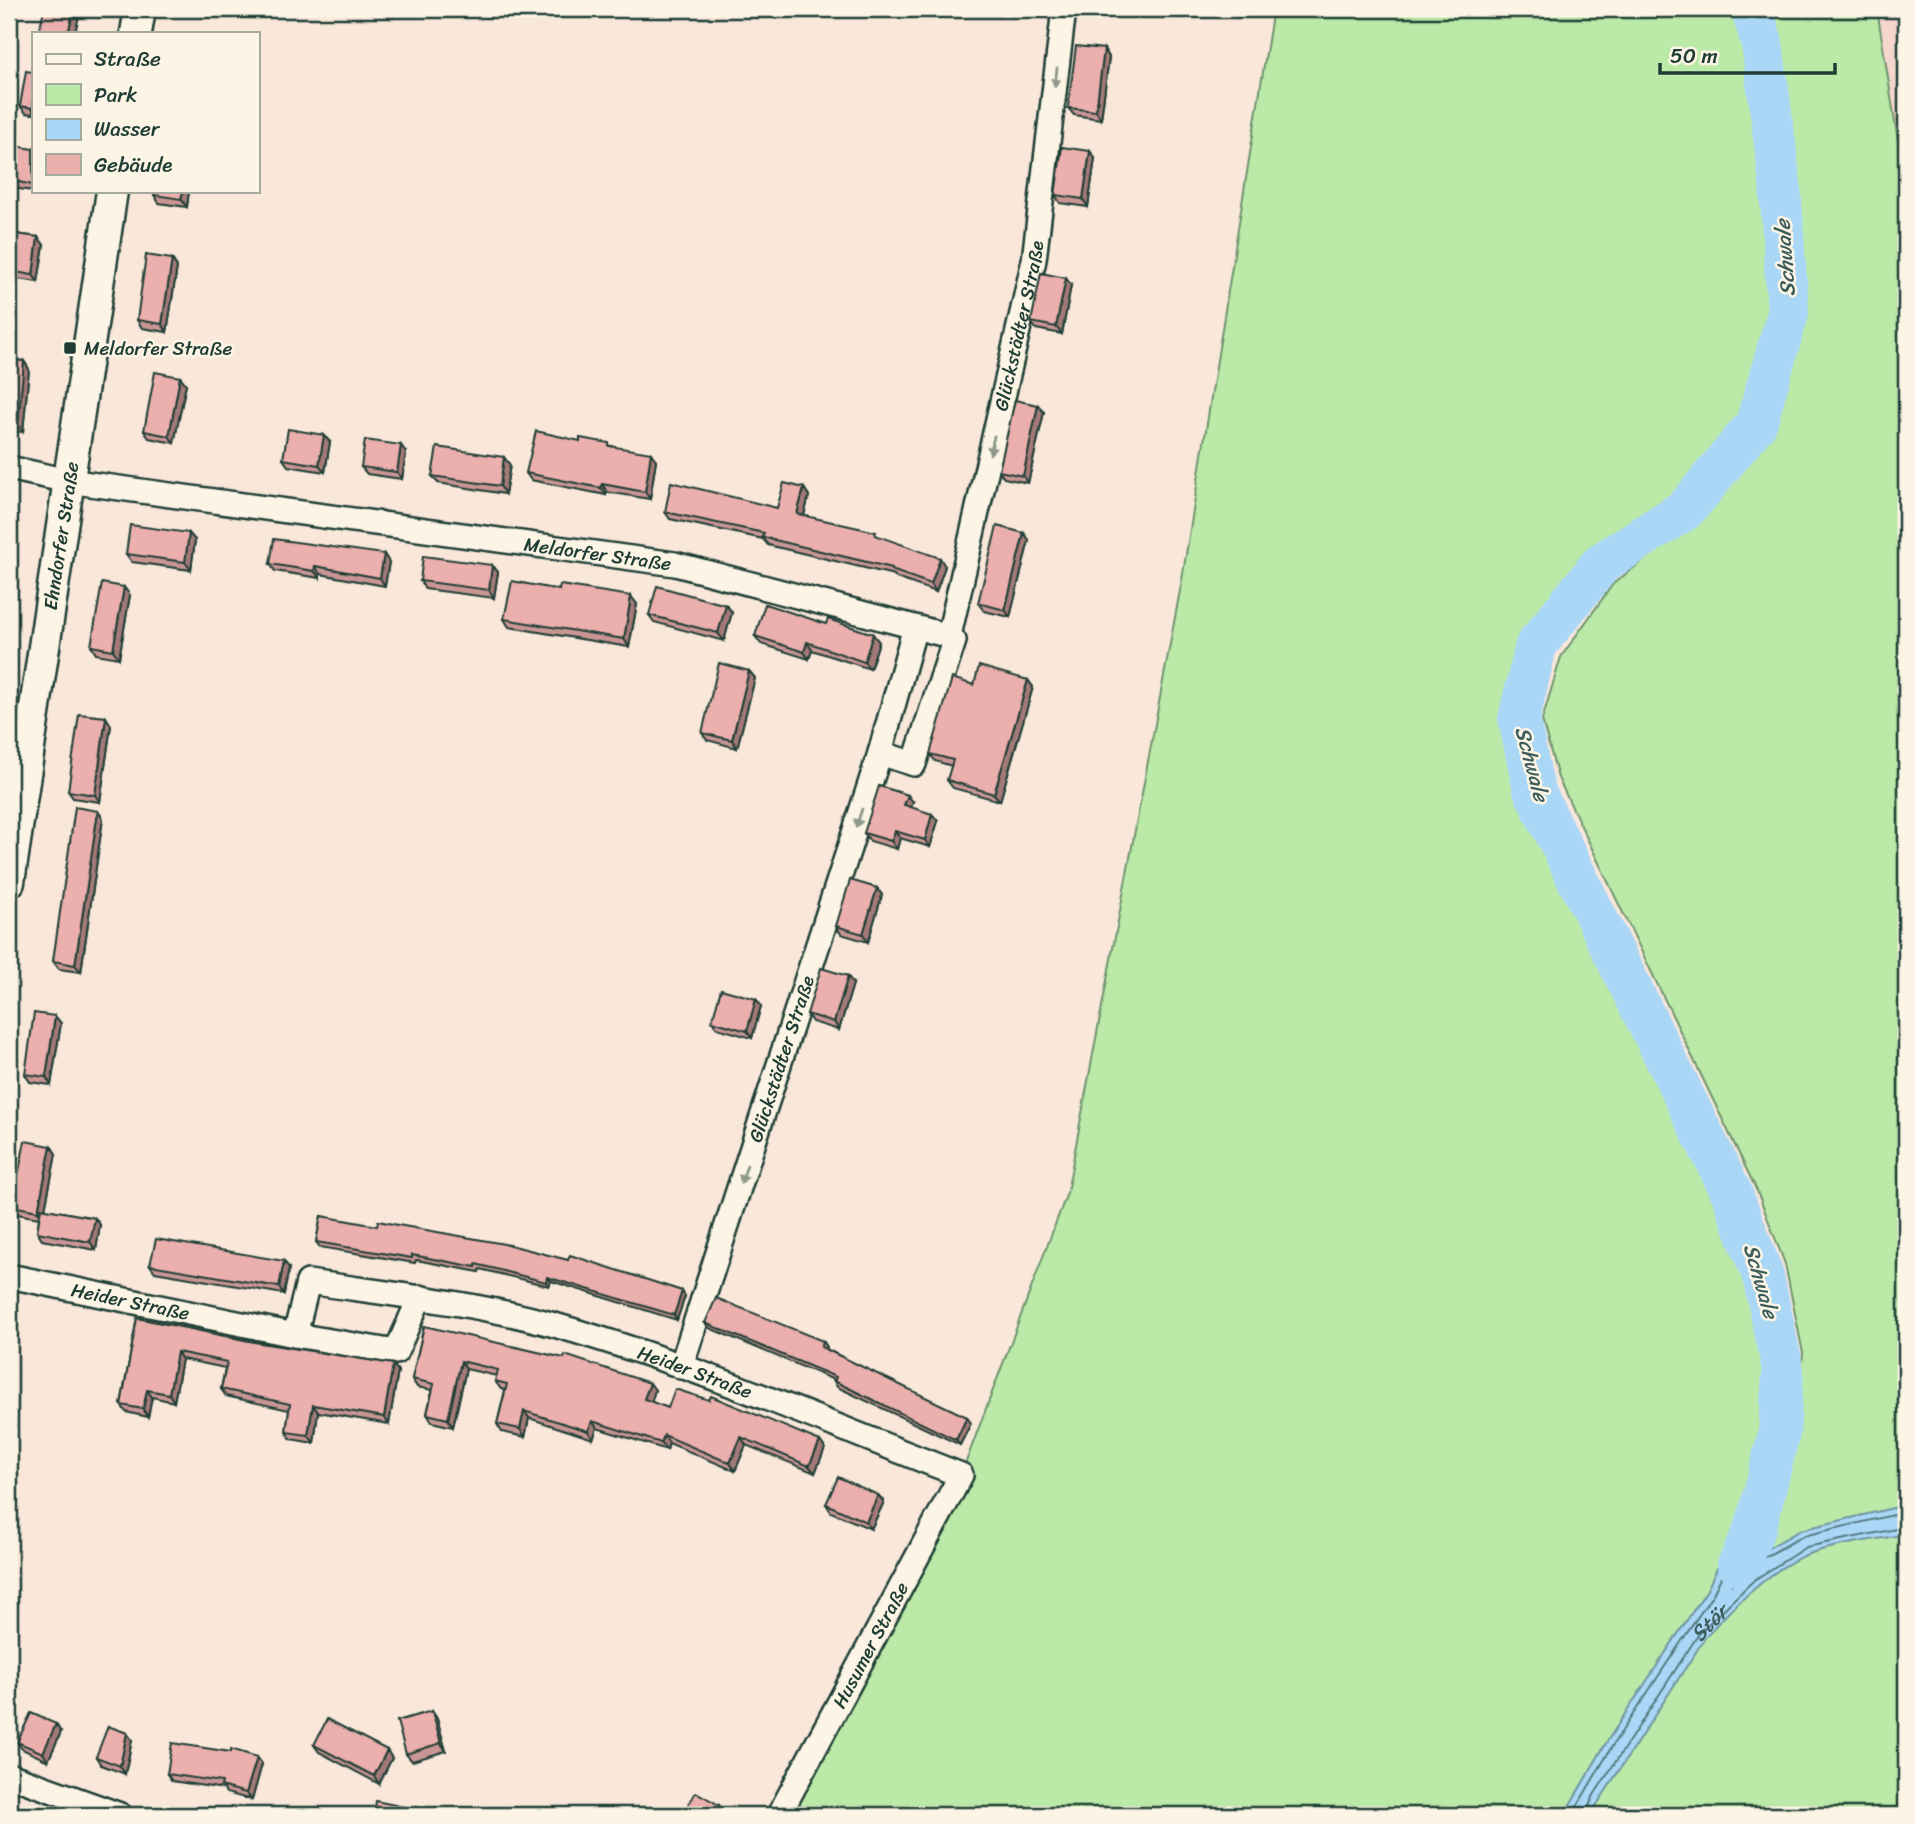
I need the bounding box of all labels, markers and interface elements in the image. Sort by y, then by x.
legend [32,32,259,192]
scale bar [1660,32,1834,76]
text: 50 m [1670,37,1718,75]
text: Straße [94,40,161,78]
one-way arrow [1050,66,1061,88]
text: Park [94,76,137,114]
text: Wasser [94,110,161,148]
text: Gebäude [94,146,172,184]
water label: Schwale [1763,216,1807,297]
street label: Glückstädter Straße [984,239,1053,414]
place label: Meldorfer Straße [84,332,232,365]
marker: Meldorfer Straße [62,340,78,356]
one-way arrow [987,434,998,456]
street label: Ehndorfer Straße [34,459,88,612]
street label: Meldorfer Straße [522,528,674,580]
water label: Schwale [1504,722,1561,808]
one-way arrow [854,807,864,828]
street label: Glückstädter Straße [739,971,824,1147]
one-way arrow [738,1164,749,1185]
water label: Schwale [1732,1239,1790,1325]
street label: Heider Straße [68,1273,193,1330]
street label: Heider Straße [633,1336,757,1408]
street label: Husumer Straße [823,1576,918,1715]
water label: Stör [1680,1592,1740,1649]

